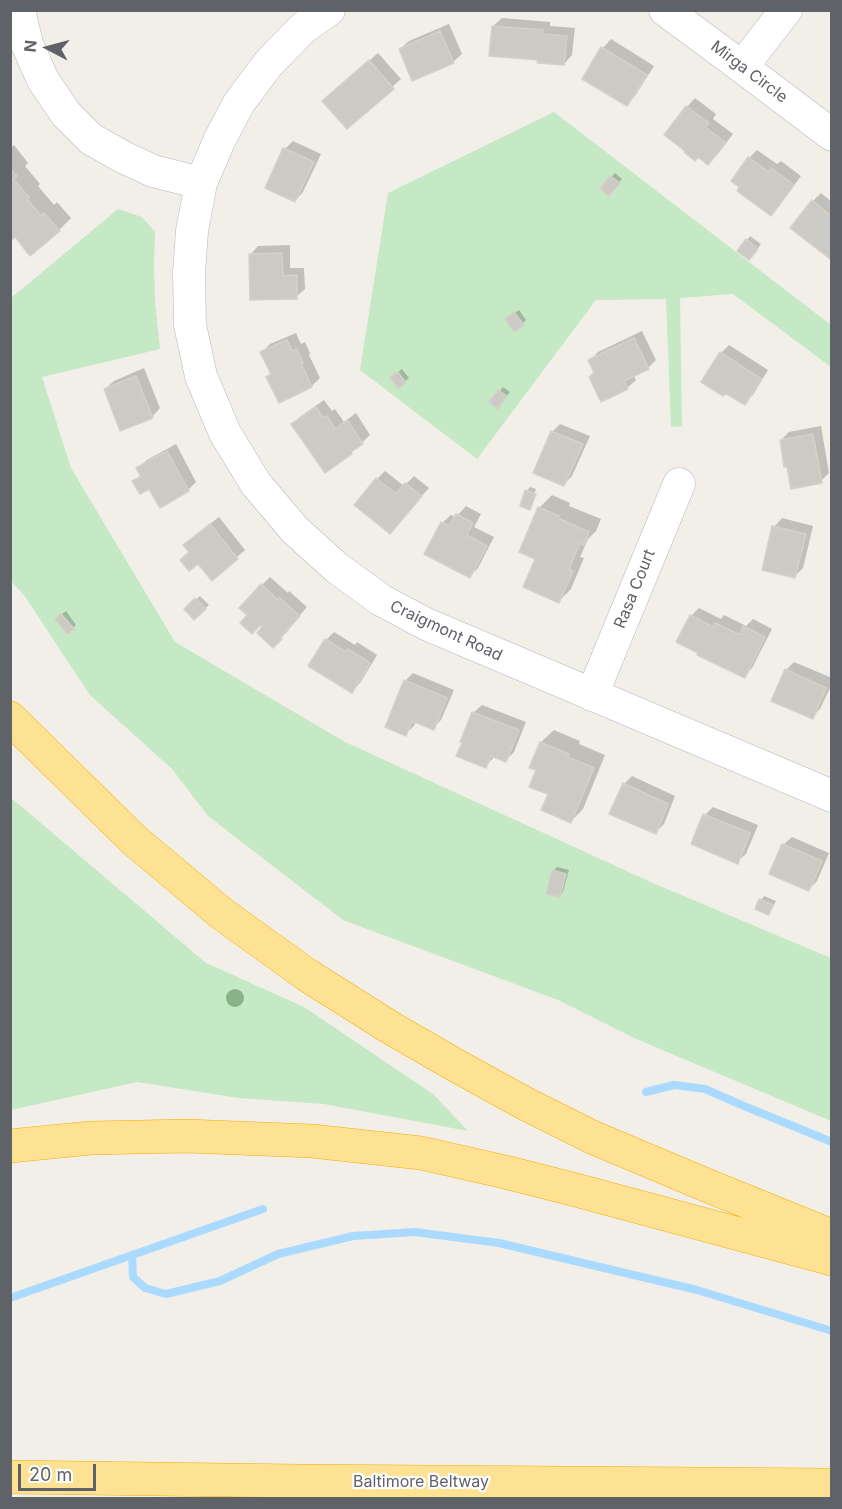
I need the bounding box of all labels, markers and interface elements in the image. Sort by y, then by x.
north arrow [18,18,78,78]
street label: Mirga Circle [707,37,791,107]
text: N [20,39,41,53]
street label: Rasa Court [610,547,660,631]
street label: Craigmont Road [387,597,505,665]
scale bar [21,1452,99,1490]
text: 20 m [29,1464,72,1485]
street label: Baltimore Beltway [353,1472,489,1492]

